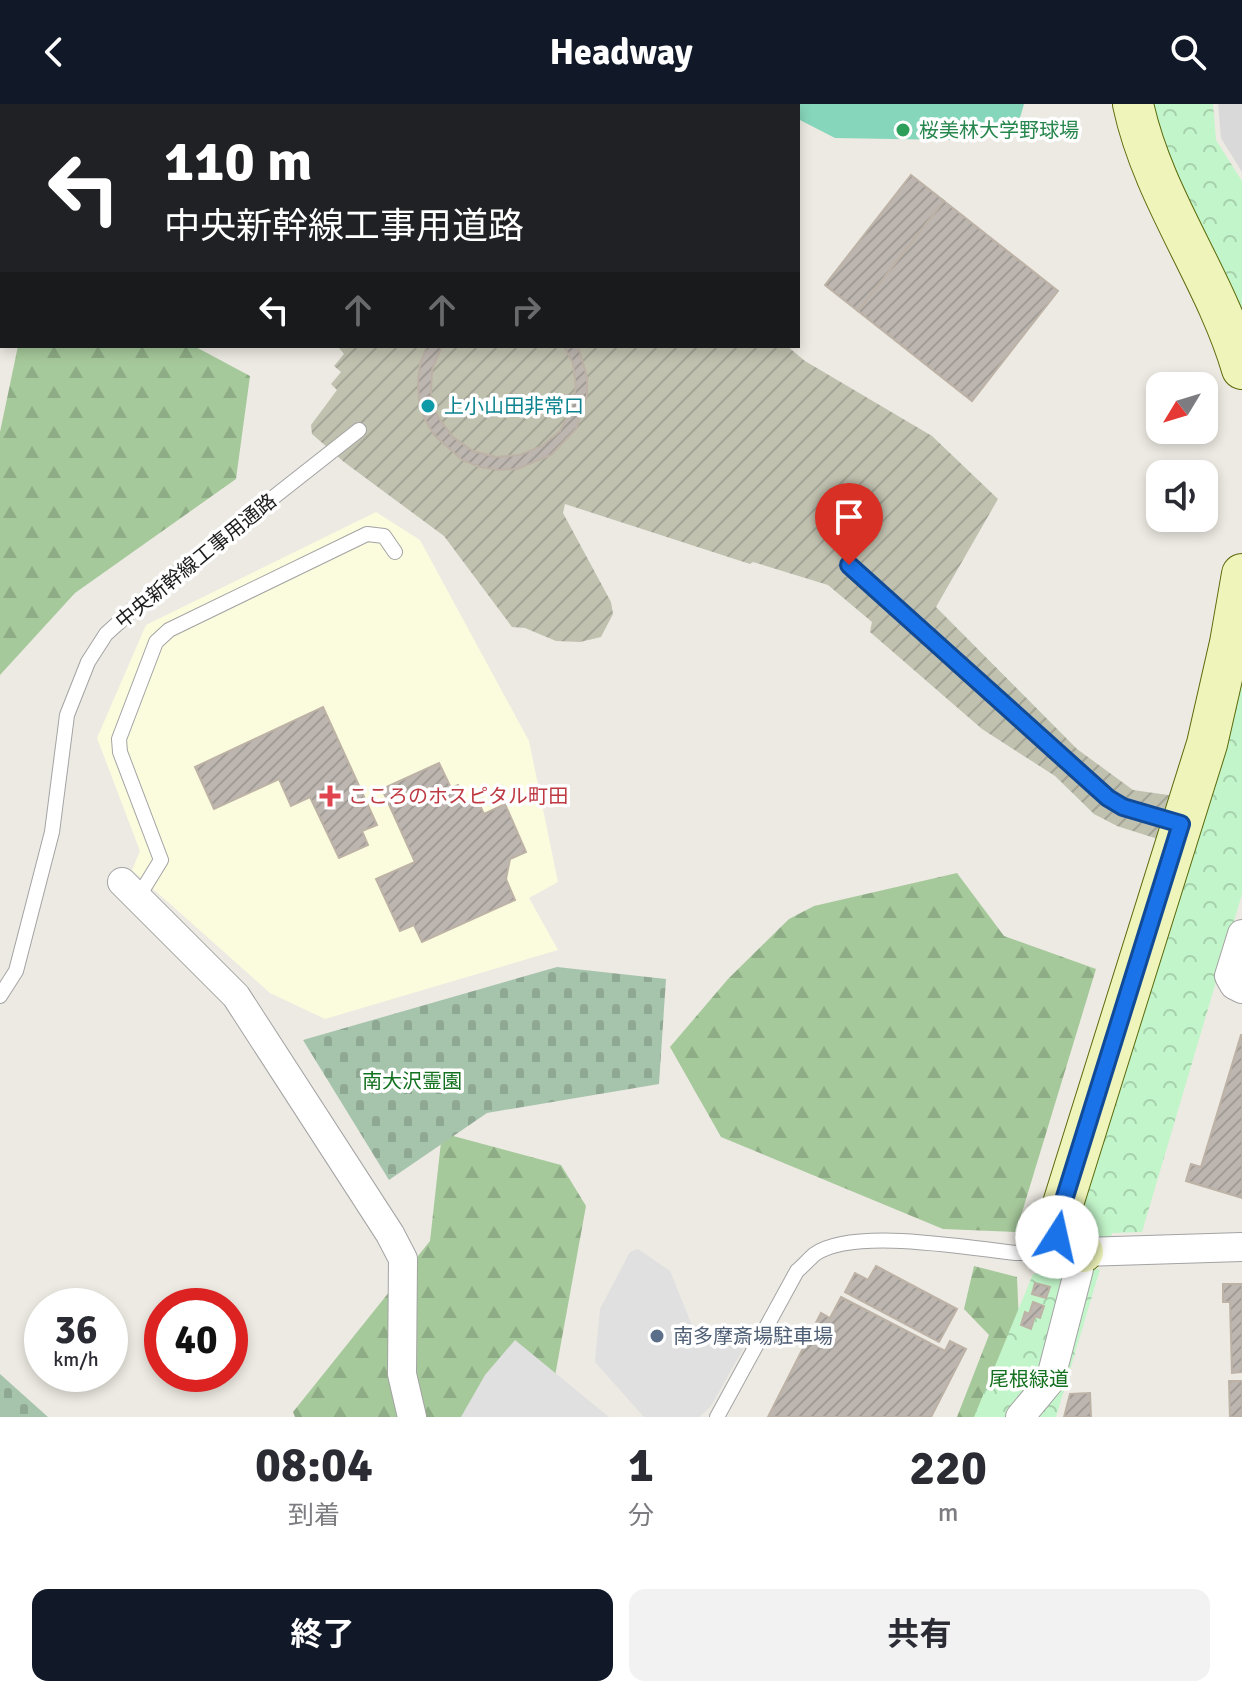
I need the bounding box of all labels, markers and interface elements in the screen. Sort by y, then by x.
icon: back [32,30,76,74]
text: Headway [549,30,693,75]
icon: search [1166,30,1210,74]
place label: 桜美林大学野球場 [919,118,1079,143]
marker: 桜美林大学野球場 [894,121,912,139]
text: 110 m [164,127,312,196]
icon: left [32,136,136,240]
text: 中央新幹線工事用道路 [164,204,524,249]
icon: left [252,288,296,332]
icon: ahead [336,288,380,332]
icon: ahead [420,288,464,332]
icon: right [504,288,548,332]
north arrow [1146,372,1218,444]
map controls [1146,372,1218,532]
place label: 上小山田非常口 [444,394,584,419]
marker: 上小山田非常口 [419,397,437,415]
button: sound [1146,460,1218,532]
pin [815,483,883,565]
street label: 中央新幹線工事用通路 [110,488,282,634]
icon: arrive [827,495,871,539]
place label: こころのホスピタル町田 [348,784,568,809]
marker: こころのホスピタル町田 [319,785,341,807]
park label: 南大沢霊園 [362,1069,462,1094]
position arrow [1015,1195,1099,1279]
speed limit sign: 40 [144,1288,248,1392]
text: 36 [54,1305,98,1355]
place label: 南多摩斎場駐車場 [673,1324,833,1349]
marker: 南多摩斎場駐車場 [648,1327,666,1345]
text: km/h [53,1347,99,1372]
park label: 尾根緑道 [989,1367,1069,1392]
text: 08:04 [255,1436,373,1495]
text: 1 [628,1436,654,1495]
text: 220 [909,1439,987,1498]
text: m [938,1497,958,1529]
text: 到着 [288,1500,340,1532]
text: 分 [628,1500,654,1532]
button: 終了 [32,1589,613,1681]
button: 共有 [629,1589,1210,1681]

